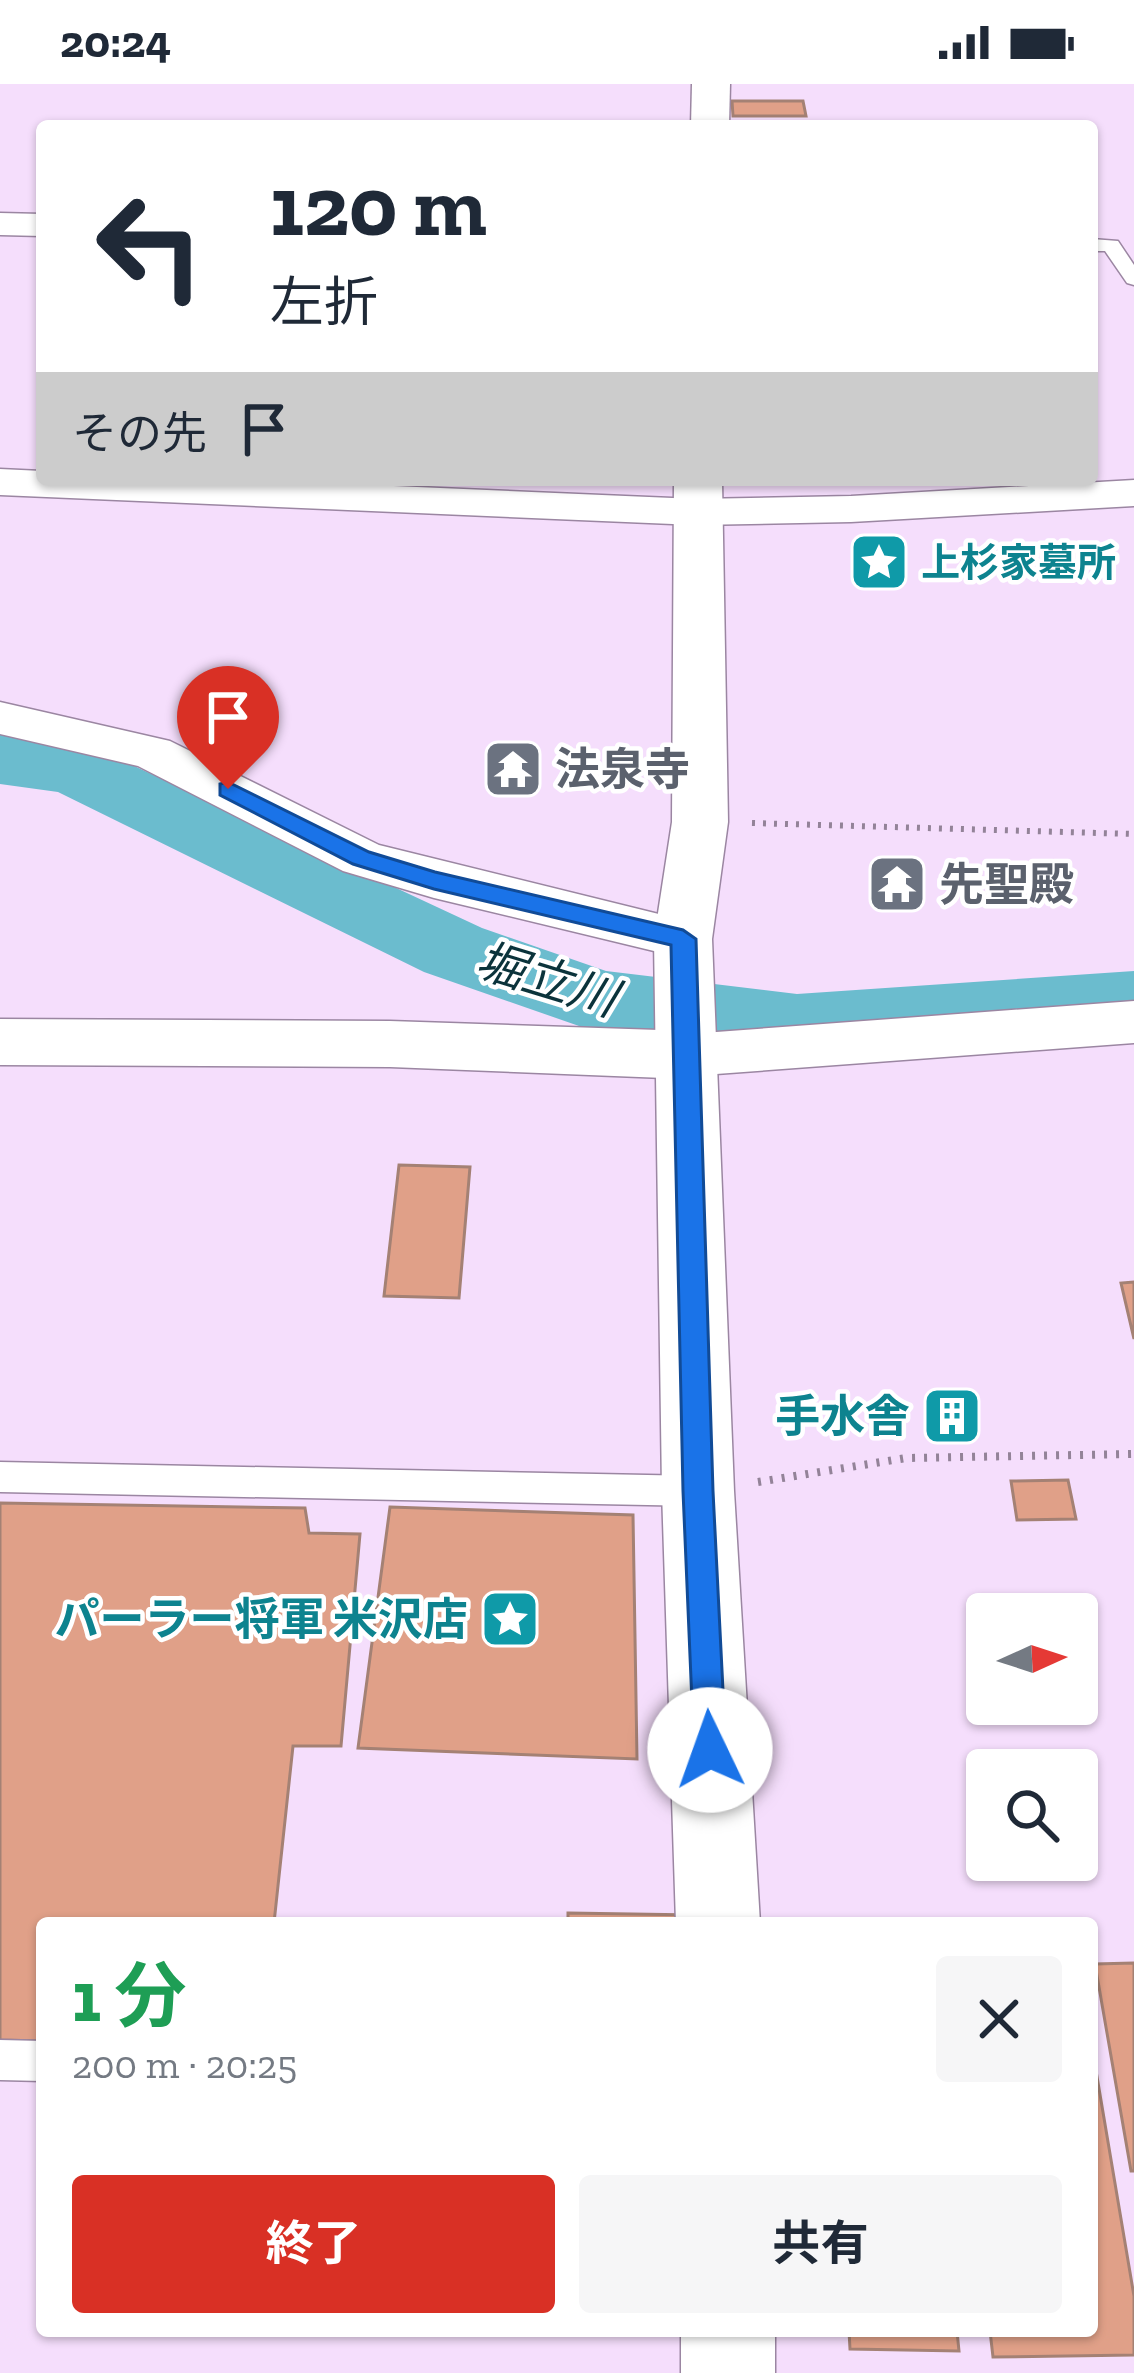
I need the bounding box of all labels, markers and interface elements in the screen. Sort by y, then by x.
text: 20:24 [60,15,171,69]
text: 120 m [270,156,487,257]
icon: left [72,168,228,324]
text: 左折 [270,270,378,335]
icon: arrive [231,396,297,462]
text: その先 [72,407,207,461]
place icon: 上杉家墓所 [848,531,910,593]
place label: 上杉家墓所 [921,539,1116,586]
pin [177,666,279,789]
icon: arrive [195,684,261,750]
temple icon: 法泉寺 [482,738,544,800]
place label: 法泉寺 [555,743,690,797]
temple icon: 先聖殿 [866,853,928,915]
place label: 先聖殿 [939,858,1074,912]
water label: 堀立川 [470,931,629,1029]
building icon: 手水舎 [921,1385,983,1447]
place label: 手水舎 [775,1390,910,1444]
place icon: パーラー将軍 米沢店 [479,1588,541,1650]
place label: パーラー将軍 米沢店 [55,1593,468,1647]
north arrow [966,1593,1098,1725]
map controls [966,1593,1098,1881]
position arrow [647,1687,773,1813]
button: search [966,1749,1098,1881]
text: 1 分 [72,1953,187,2039]
button: close [936,1956,1062,2082]
text: 200 m · 20:25 [72,2041,297,2088]
button: 終了 [72,2175,555,2313]
button: 共有 [579,2175,1062,2313]

